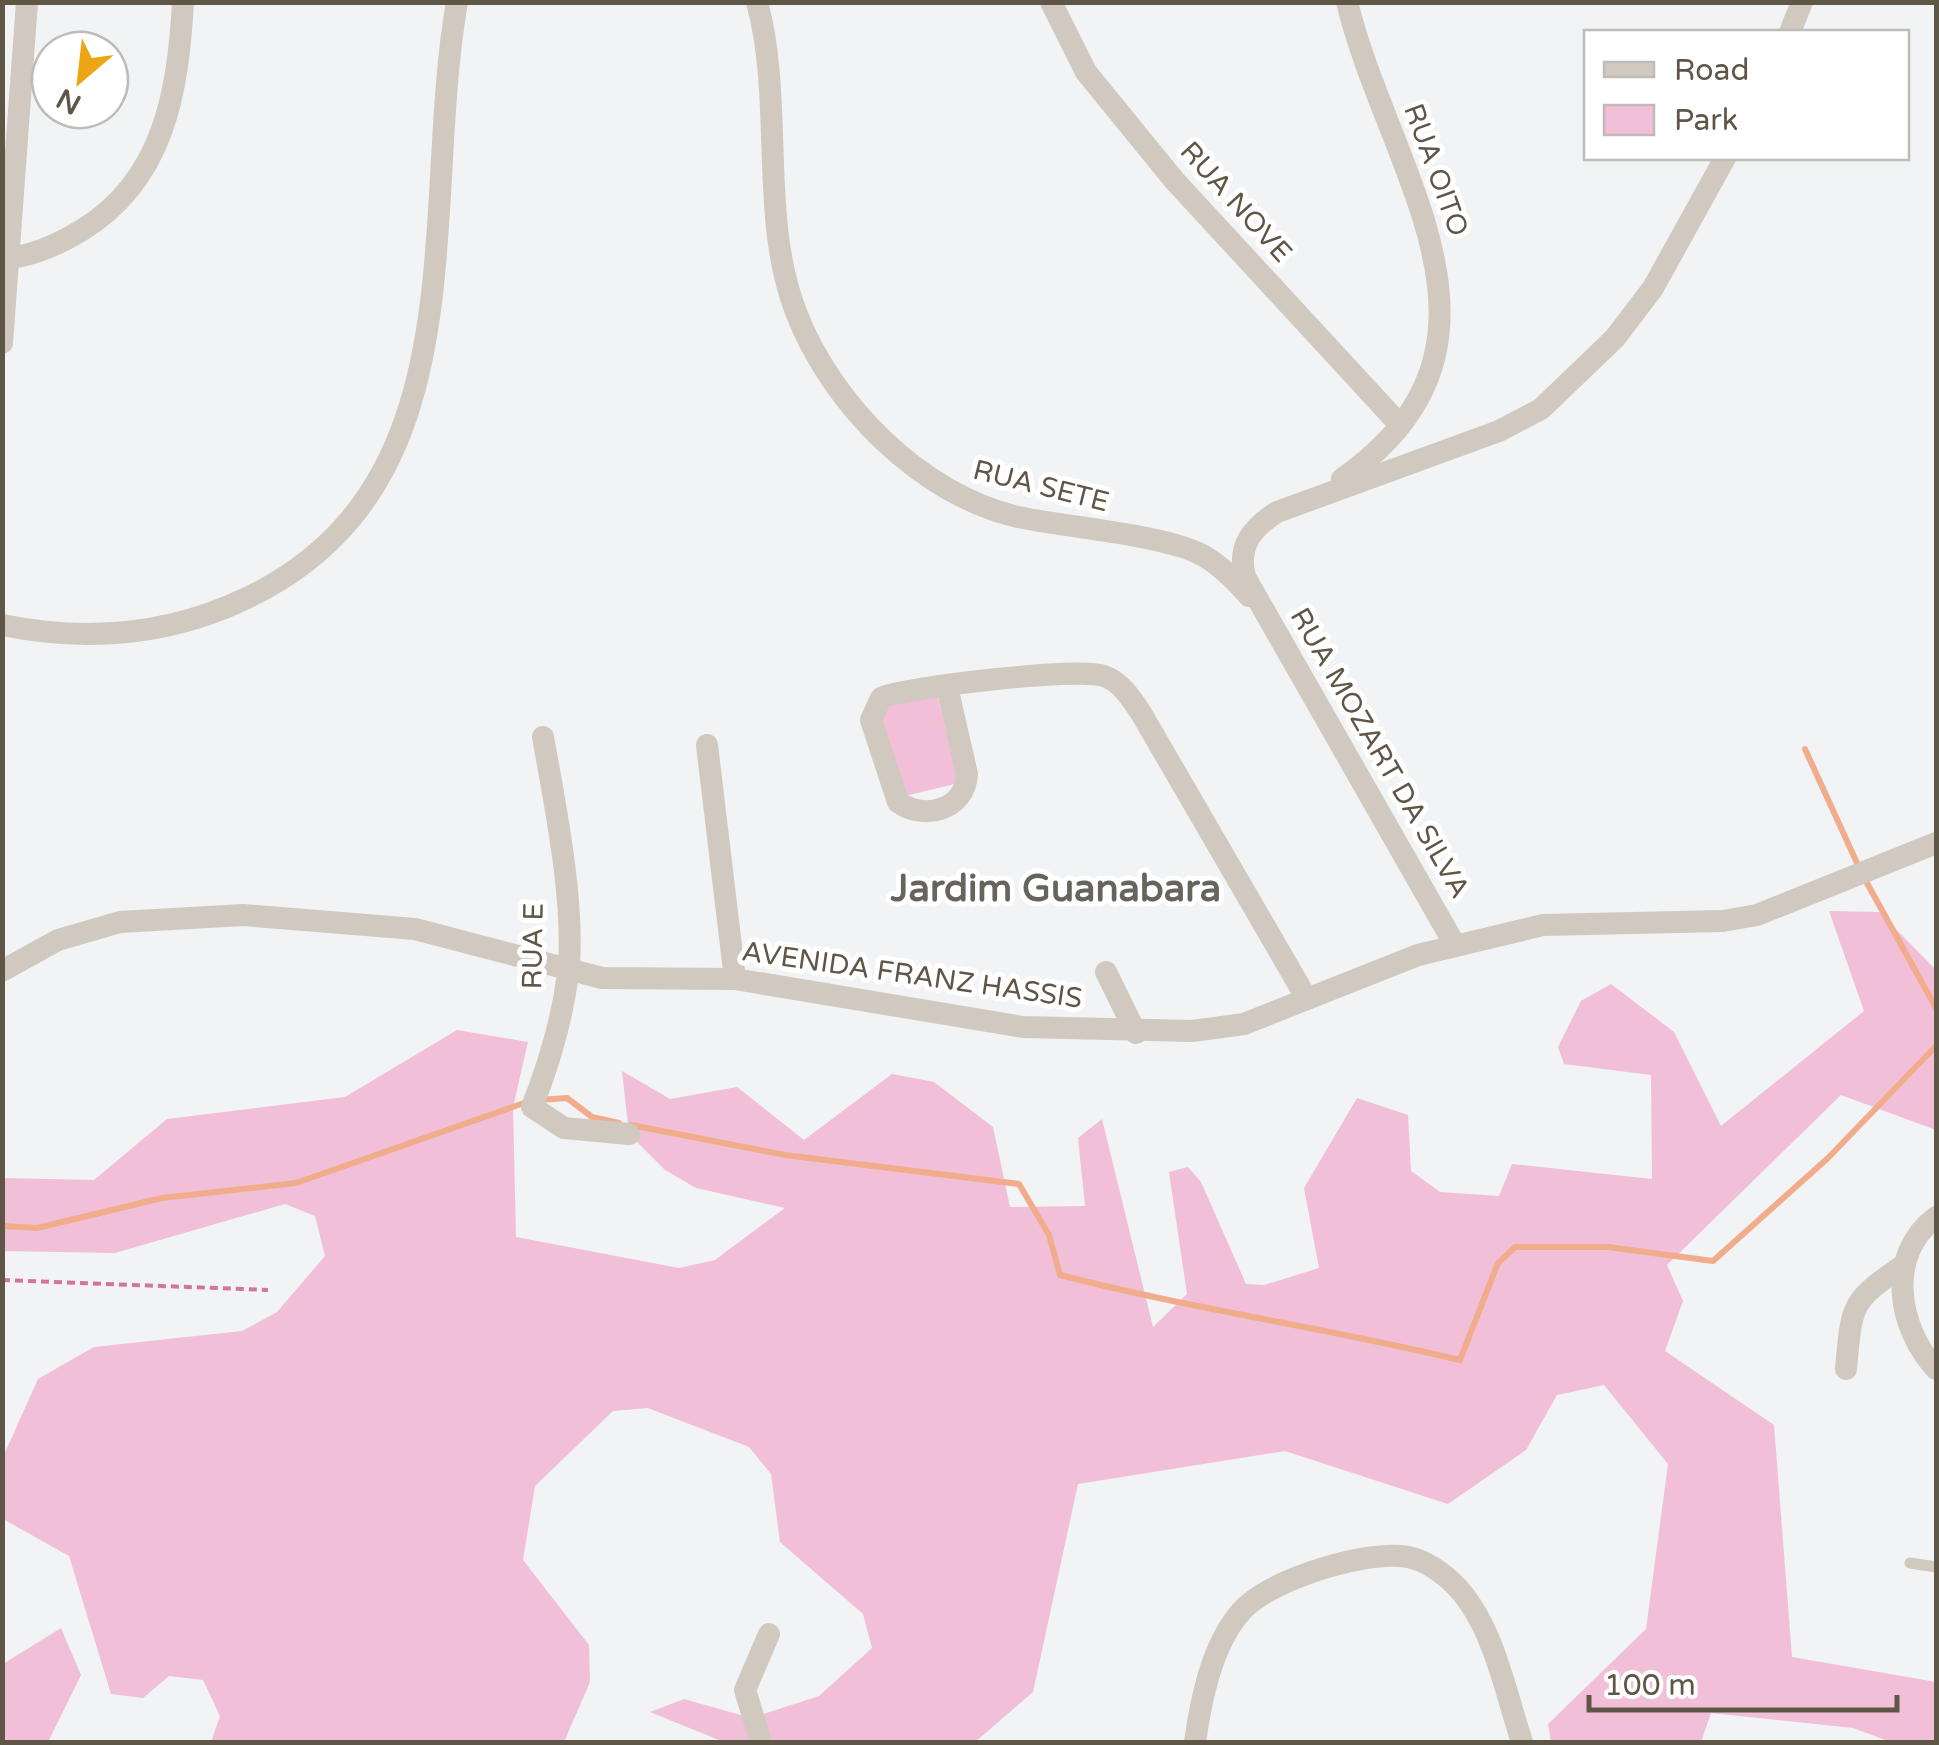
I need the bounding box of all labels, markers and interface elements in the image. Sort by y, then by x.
north arrow [30,30,130,130]
legend [1584,30,1909,160]
text: Road [1674,52,1749,89]
text: N [51,81,87,121]
street label: RUA OITO [1396,99,1476,241]
text: Park [1674,102,1738,139]
street label: RUA NOVE [1173,135,1299,269]
street label: RUA SETE [970,453,1112,519]
street label: RUA MOZART DA SILVA [1283,602,1477,904]
district label: Jardim Guanabara [890,866,1221,912]
street label: RUA E [515,902,551,990]
street label: AVENIDA FRANZ HASSIS [740,934,1084,1016]
scale bar [1589,1650,1896,1712]
text: 100 m [1604,1667,1696,1704]

